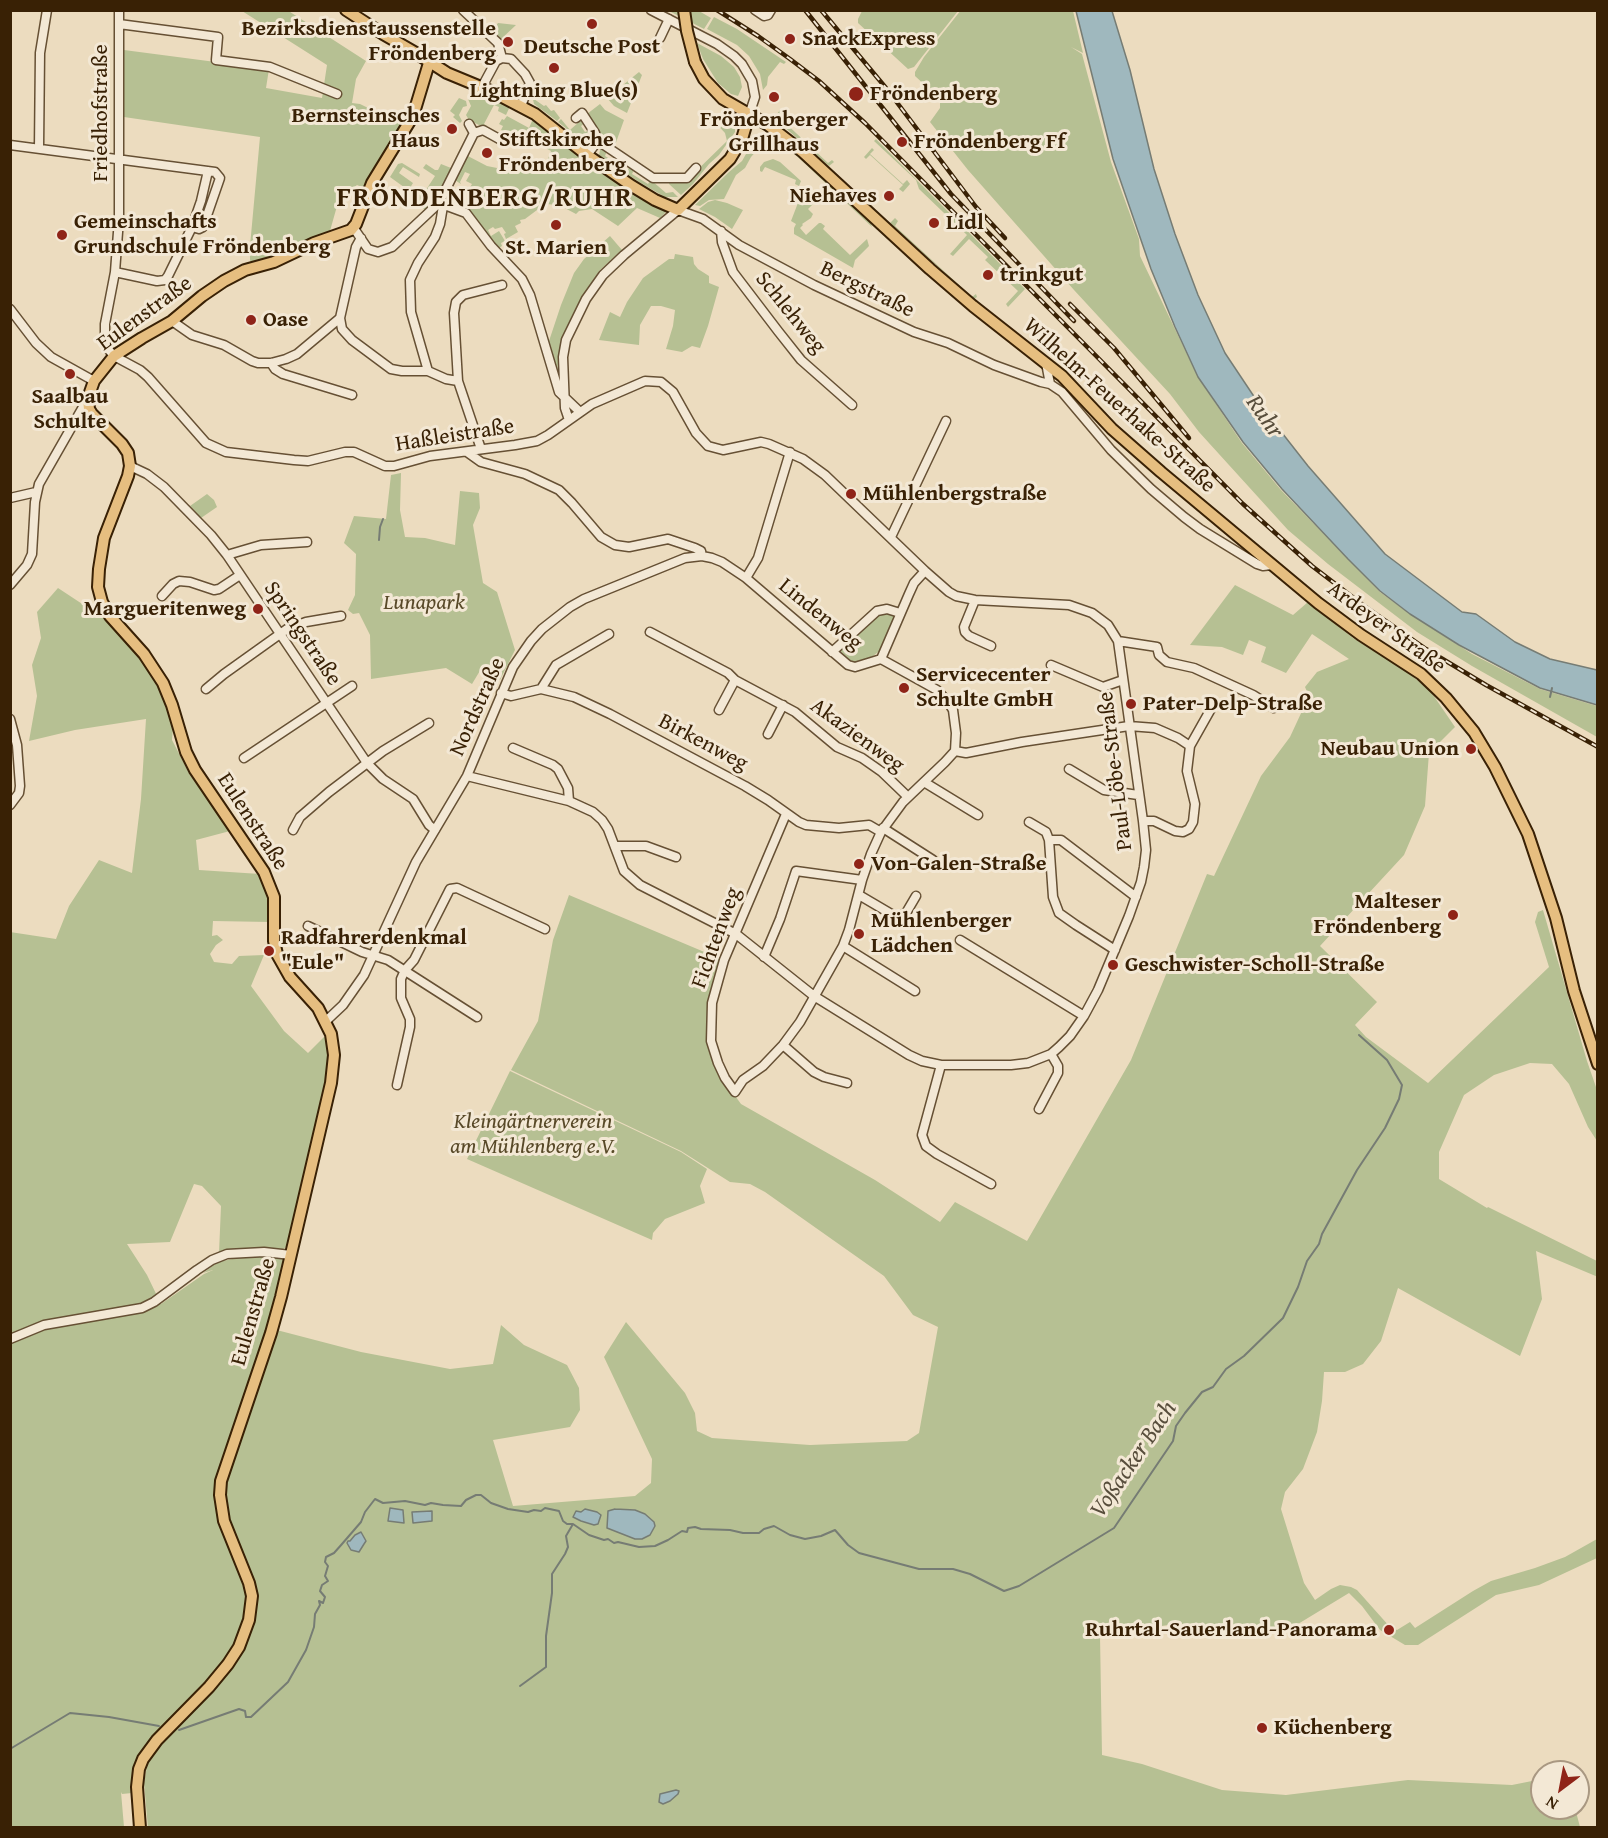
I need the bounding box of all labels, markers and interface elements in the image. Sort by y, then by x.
place label: Bezirksdienstaussenstelle Fröndenberg [242,16,496,68]
marker: Deutsche Post [585,17,599,31]
place label: SnackExpress [802,26,936,52]
marker: SnackExpress [783,32,797,46]
place label: Deutsche Post [524,34,660,60]
marker: Bezirksdienstaussenstelle Fröndenberg [501,35,515,49]
street label: Friedhofstraße [88,44,114,182]
marker: Lightning Blue(s) [547,61,561,75]
place label: Lightning Blue(s) [470,78,638,104]
place label: Fröndenberg [870,81,997,107]
marker: Fröndenberg [847,85,865,103]
marker: Fröndenberger Grillhaus [767,90,781,104]
place label: Bernsteinsches Haus [292,103,440,154]
place label: Fröndenberger Grillhaus [700,107,848,158]
marker: Bernsteinsches Haus [445,122,459,136]
place label: Stiftskirche Fröndenberg [499,127,626,178]
place label: Fröndenberg Ff [914,129,1065,155]
marker: Fröndenberg Ff [895,135,909,149]
marker: Stiftskirche Fröndenberg [480,146,494,160]
district label: FRÖNDENBERG/RUHR [336,182,634,216]
place label: Niehaves [790,183,877,209]
marker: Niehaves [882,189,896,203]
place label: Gemeinschafts Grundschule Fröndenberg [74,209,330,260]
place label: Lidl [946,210,984,236]
marker: Lidl [927,216,941,230]
marker: St. Marien [549,218,563,232]
marker: Gemeinschafts Grundschule Fröndenberg [55,228,69,242]
place label: St. Marien [505,235,607,261]
street label: Bergstraße [815,256,919,324]
place label: trinkgut [1000,262,1083,288]
street label: Schlehweg [749,267,831,359]
marker: trinkgut [981,268,995,282]
street label: Eulenstraße [92,271,198,357]
place label: Oase [263,307,308,333]
marker: Oase [244,313,258,327]
street label: Wilhelm-Feuerhake-Straße [1018,313,1220,499]
marker: Saalbau Schulte [63,367,77,381]
place label: Saalbau Schulte [32,384,108,436]
water label: Ruhr [1239,390,1289,444]
street label: Haßleistraße [394,414,516,458]
place label: Mühlenbergstraße [863,481,1047,507]
marker: Mühlenbergstraße [844,487,858,501]
street label: Lindenweg [773,573,867,657]
street label: Ardeyer Straße [1322,576,1450,680]
street label: Springstraße [257,577,347,691]
park label: Lunapark [383,590,465,616]
place label: Margueritenweg [84,596,246,622]
marker: Margueritenweg [251,602,265,616]
street label: Nordstraße [445,654,511,760]
place label: Servicecenter Schulte GmbH [916,662,1053,714]
marker: Servicecenter Schulte GmbH [897,681,911,695]
street label: Paul-Löbe-Straße [1093,690,1139,852]
place label: Pater-Delp-Straße [1143,691,1323,717]
street label: Akazienweg [805,693,909,779]
marker: Pater-Delp-Straße [1124,697,1138,711]
street label: Birkenweg [654,708,752,778]
place label: Neubau Union [1321,736,1459,762]
marker: Neubau Union [1464,742,1478,756]
street label: Eulenstraße [211,768,293,876]
place label: Von-Galen-Straße [871,851,1046,877]
marker: Von-Galen-Straße [852,857,866,871]
street label: Fichtenweg [687,884,747,992]
place label: Malteser Fröndenberg [1314,889,1441,940]
place label: Mühlenberger Lädchen [871,908,1012,960]
marker: Malteser Fröndenberg [1446,908,1460,922]
place label: Radfahrerdenkmal "Eule" [281,925,467,976]
marker: Mühlenberger Lädchen [852,927,866,941]
marker: Radfahrerdenkmal "Eule" [262,944,276,958]
place label: Geschwister-Scholl-Straße [1125,952,1385,978]
marker: Geschwister-Scholl-Straße [1106,958,1120,972]
park label: Kleingärtnerverein am Mühlenberg e.V. [450,1109,616,1160]
street label: Eulenstraße [226,1255,282,1369]
water label: Voßacker Bach [1084,1396,1184,1524]
place label: Ruhrtal-Sauerland-Panorama [1085,1617,1377,1643]
marker: Ruhrtal-Sauerland-Panorama [1382,1623,1396,1637]
place label: Küchenberg [1274,1715,1392,1741]
marker: Küchenberg [1255,1721,1269,1735]
north arrow [1530,1760,1590,1820]
text: N [1541,1791,1562,1817]

